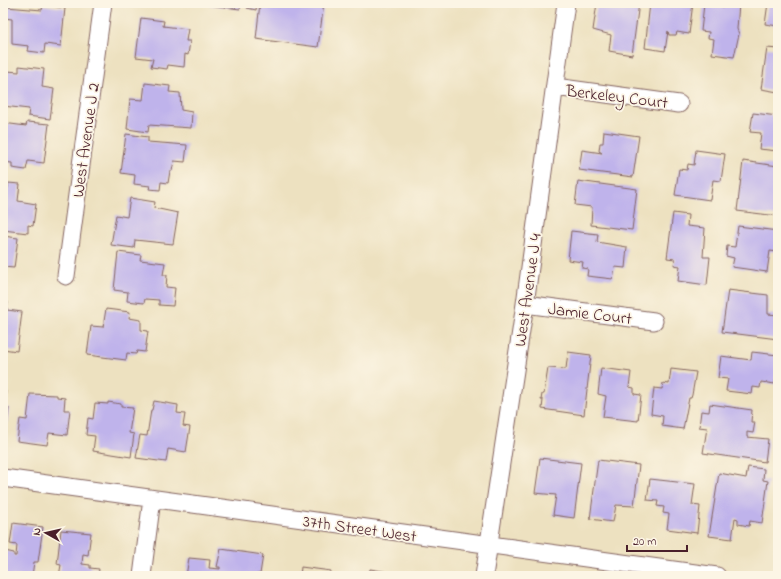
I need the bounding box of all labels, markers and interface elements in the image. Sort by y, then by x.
street label: Berkeley Court [563,79,669,117]
street label: West Avenue J 2 [66,81,107,199]
street label: West Avenue J 4 [508,232,549,348]
street label: Jamie Court [546,297,634,332]
street label: 37th Street West [301,509,418,550]
north arrow [26,513,66,553]
text: N [29,527,46,537]
scale bar [627,527,687,553]
text: 20 m [633,533,656,551]

